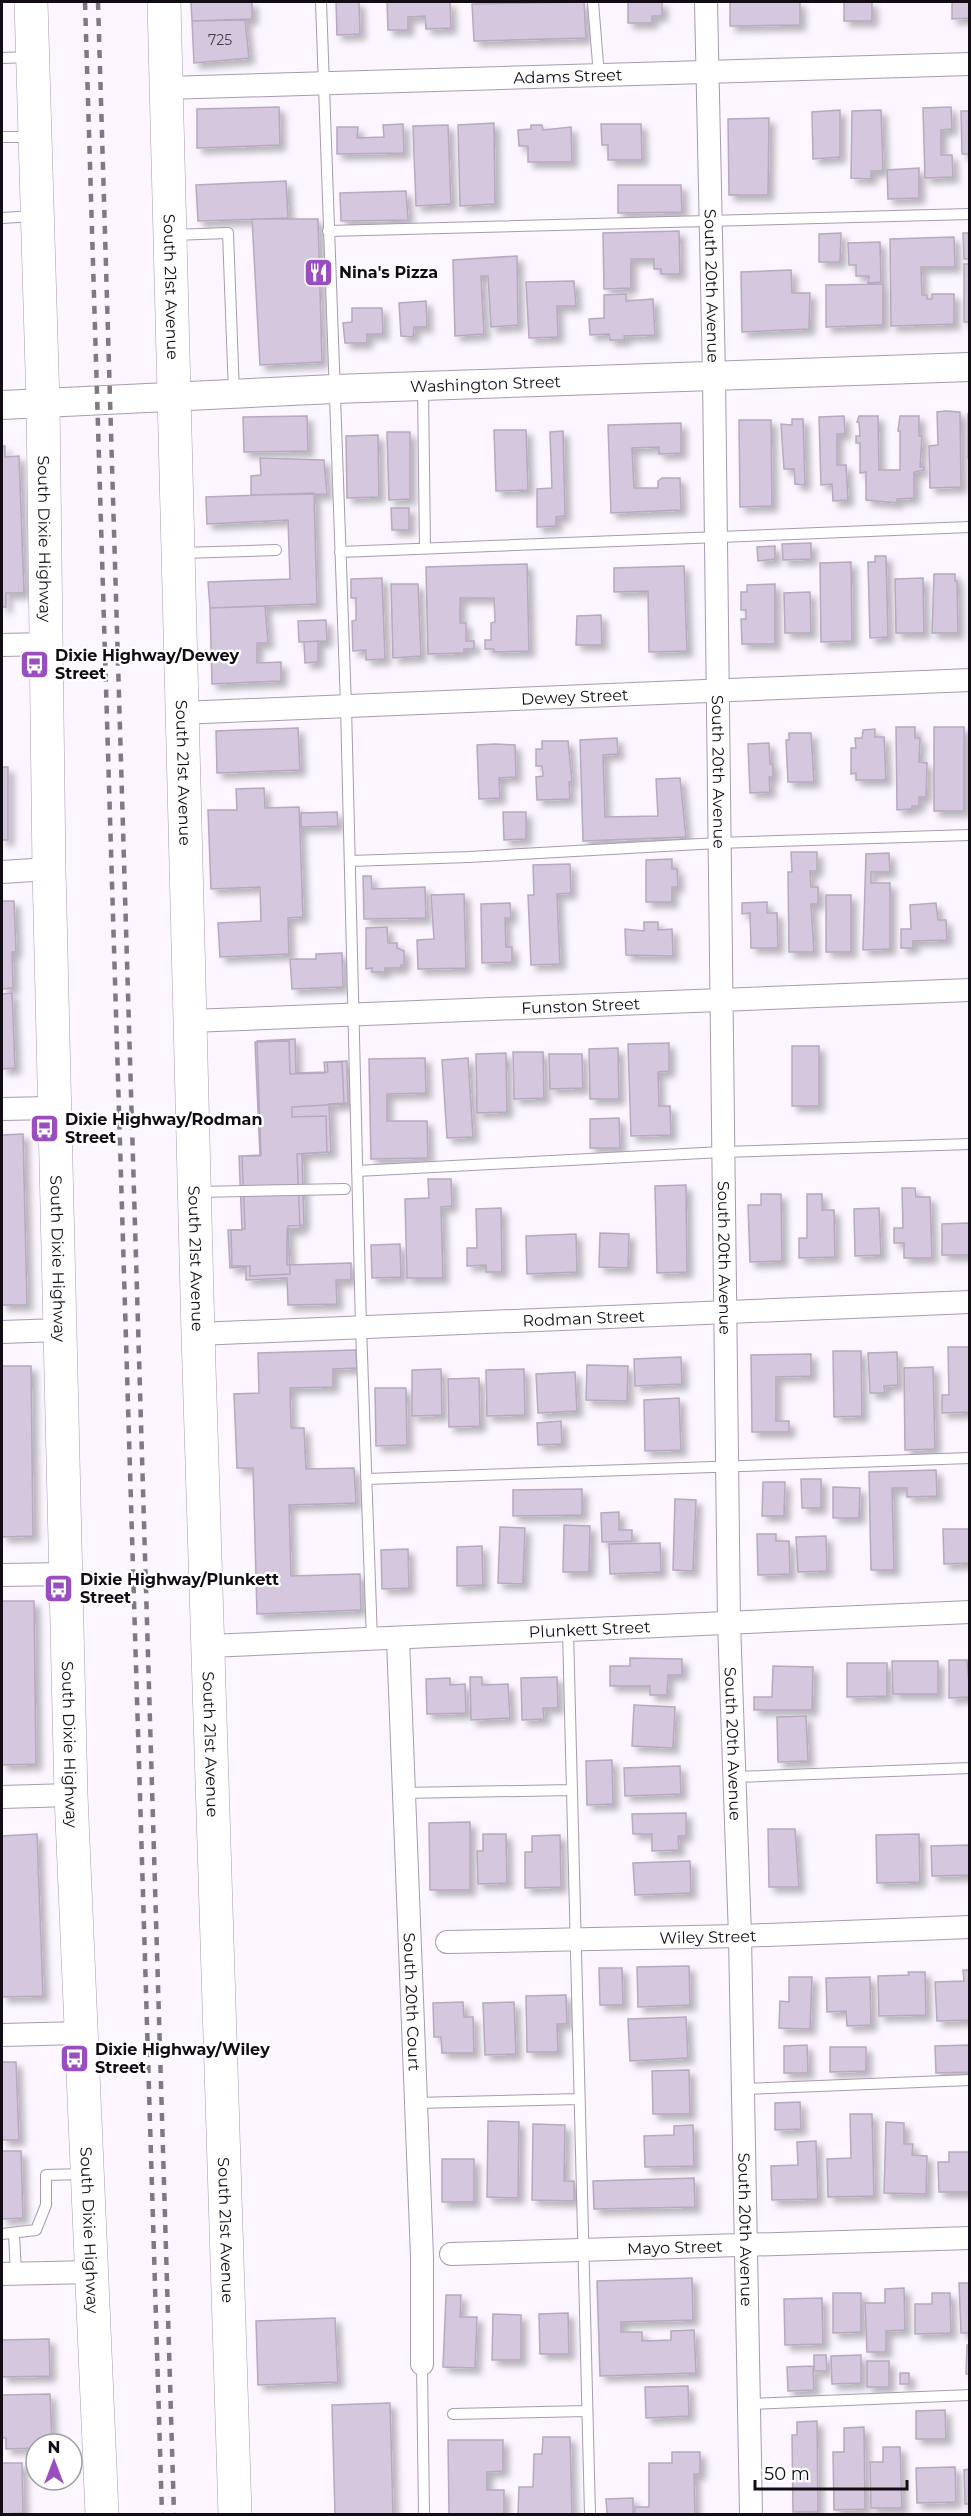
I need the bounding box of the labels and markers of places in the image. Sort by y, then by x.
restaurant icon: Nina's Pizza [302,256,334,288]
place label: Nina's Pizza [339,263,438,282]
place label: Dixie Highway/Dewey Street [55,646,239,683]
bus stop icon: Dixie Highway/Dewey Street [18,648,50,680]
place label: Dixie Highway/Rodman Street [65,1110,263,1147]
bus stop icon: Dixie Highway/Rodman Street [28,1112,60,1144]
place label: Dixie Highway/Plunkett Street [80,1570,279,1607]
bus stop icon: Dixie Highway/Plunkett Street [43,1572,75,1604]
place label: Dixie Highway/Wiley Street [95,2040,270,2077]
bus stop icon: Dixie Highway/Wiley Street [58,2042,90,2074]

